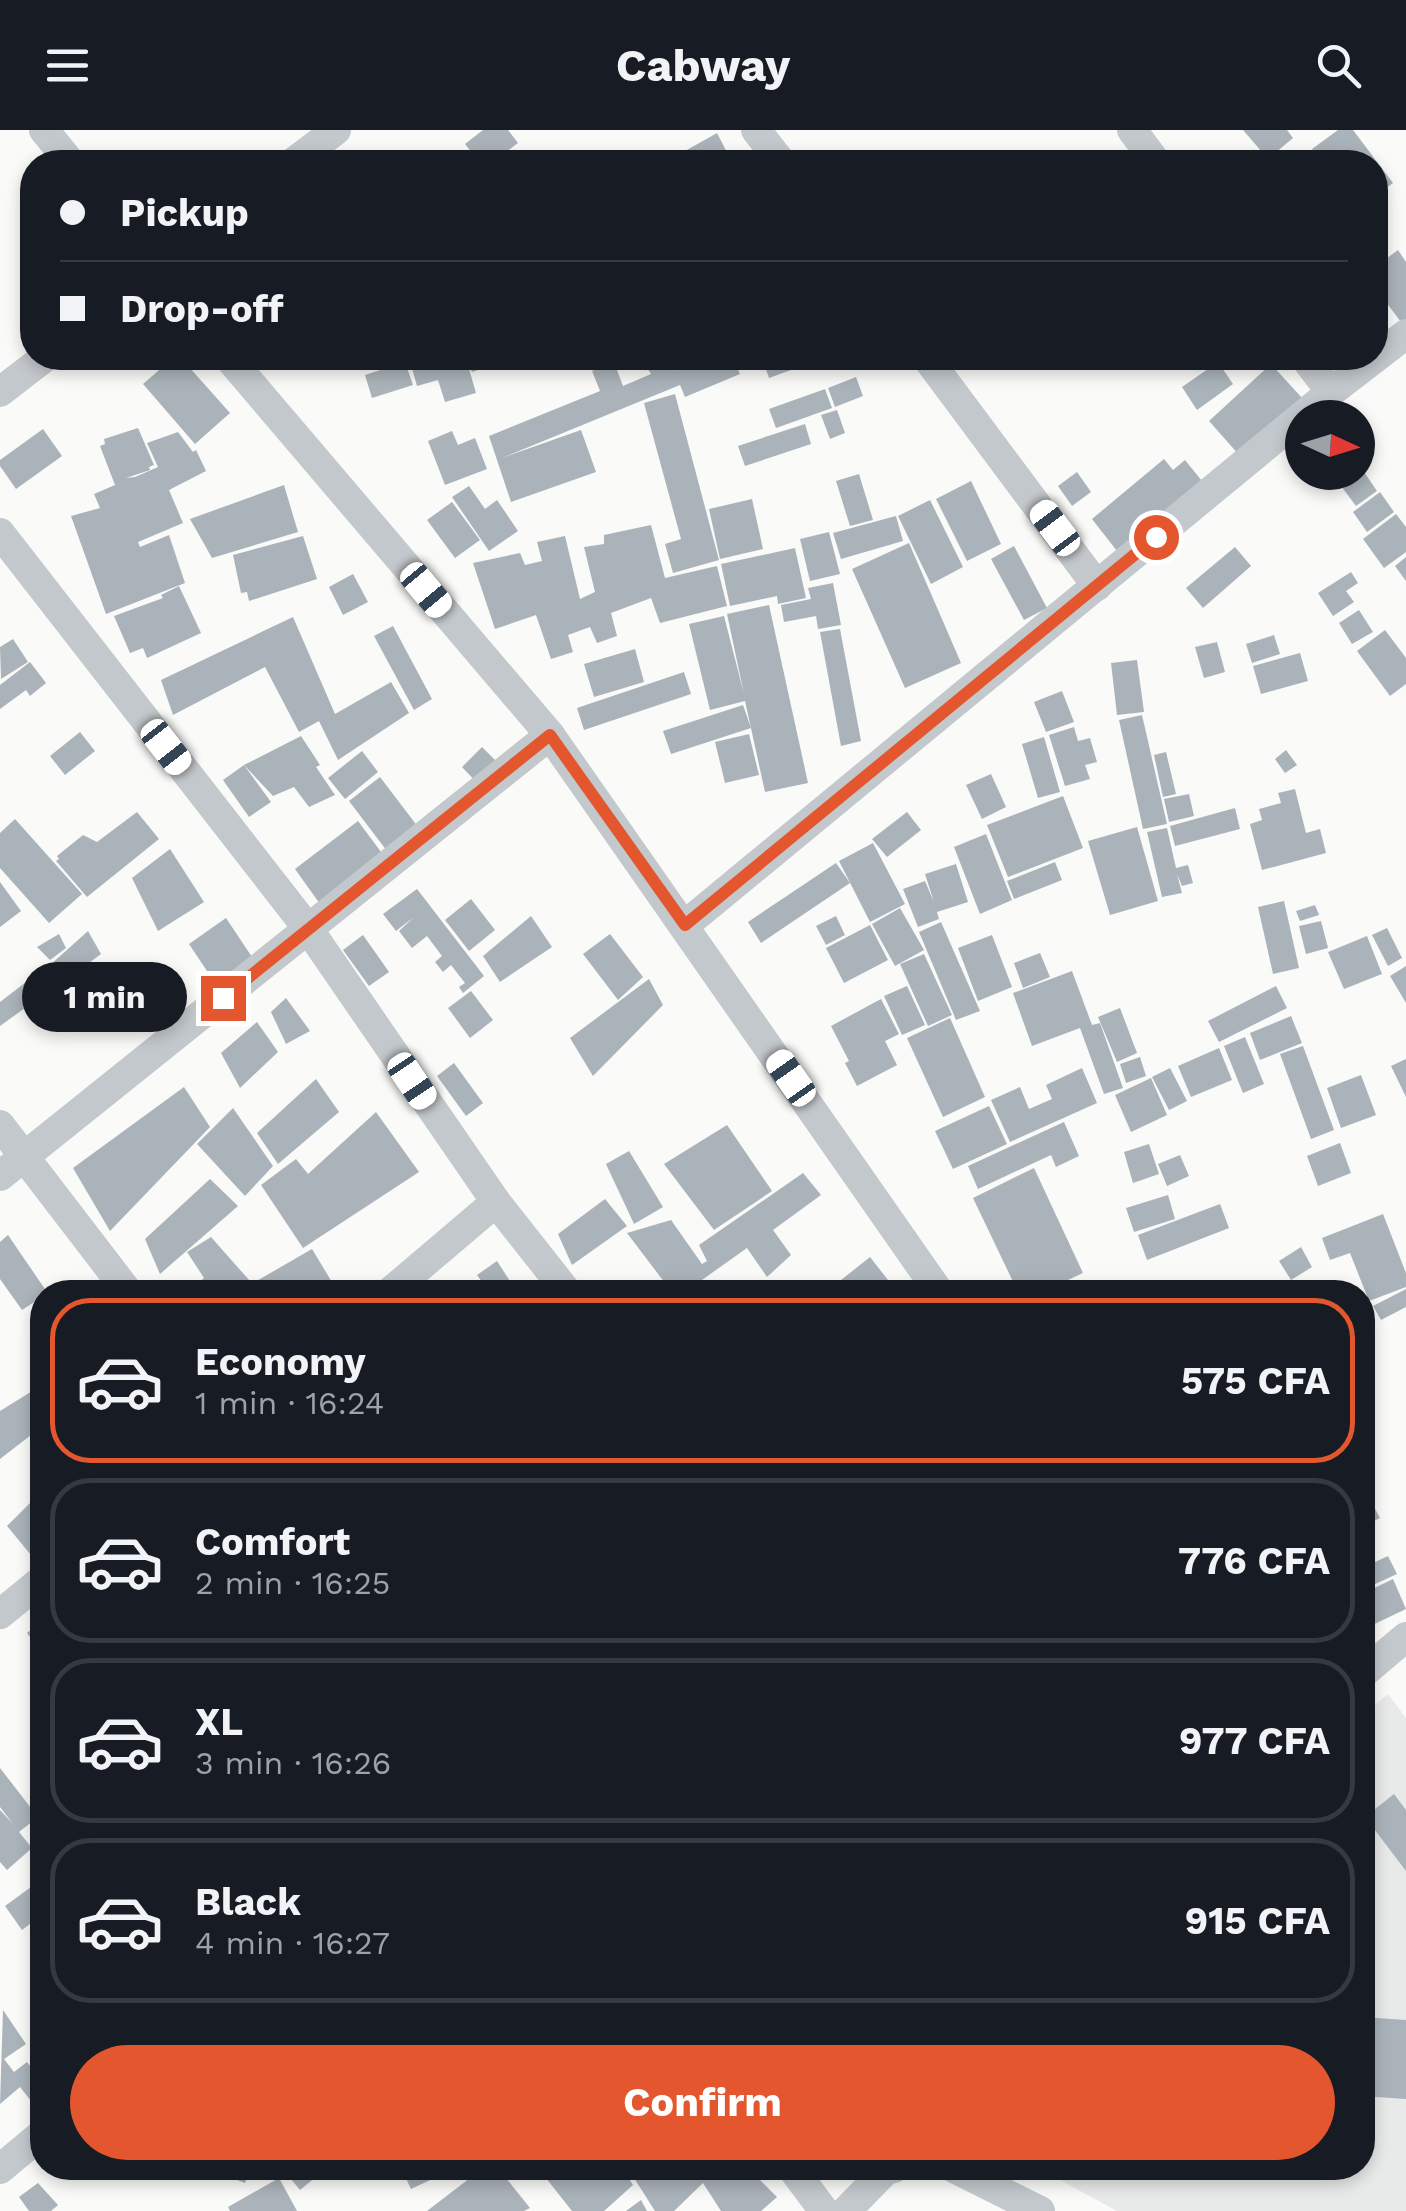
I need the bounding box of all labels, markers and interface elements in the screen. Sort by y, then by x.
icon: menu [40,38,95,93]
icon: search [1311,38,1366,93]
text: Cabway [616,39,790,92]
text: Pickup [120,191,249,235]
text: Drop-off [120,287,284,331]
north arrow [1285,400,1375,490]
map controls [1285,400,1375,490]
car [1025,495,1085,561]
route start [1134,515,1179,560]
car [395,557,457,623]
car [136,714,196,780]
callout: 1 min [23,963,188,1033]
route end [201,976,246,1021]
text: 1 min [63,978,146,1016]
car [762,1045,820,1111]
car [383,1048,441,1114]
icon: car [75,1336,165,1426]
text: Economy [195,1340,366,1384]
text: 575 CFA [1181,1359,1330,1403]
text: 1 min · 16:24 [195,1384,384,1422]
icon: car [75,1516,165,1606]
text: Comfort [195,1520,350,1564]
text: 776 CFA [1178,1539,1330,1583]
text: 2 min · 16:25 [195,1564,391,1602]
icon: car [75,1696,165,1786]
text: XL [195,1700,243,1744]
text: 977 CFA [1179,1719,1330,1763]
text: 3 min · 16:26 [195,1744,391,1782]
icon: car [75,1876,165,1966]
text: Black [195,1880,301,1924]
text: 915 CFA [1185,1899,1330,1943]
text: 4 min · 16:27 [195,1924,390,1962]
button: Confirm [70,2045,1335,2160]

